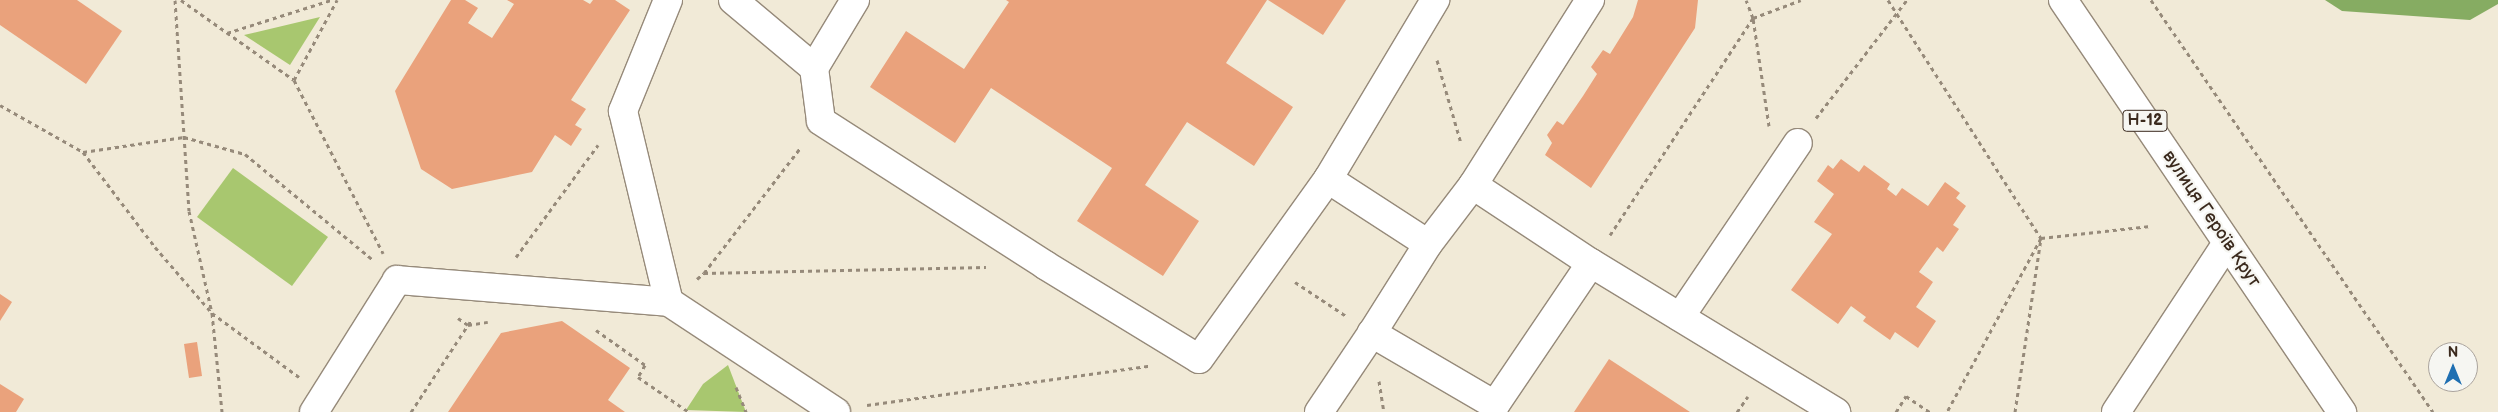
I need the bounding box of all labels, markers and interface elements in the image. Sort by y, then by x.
road number: Н-12 [2122,108,2168,134]
street label: вулиця Героїв Крут [2157,147,2265,291]
north arrow [2428,342,2478,392]
text: N [2448,344,2458,361]

